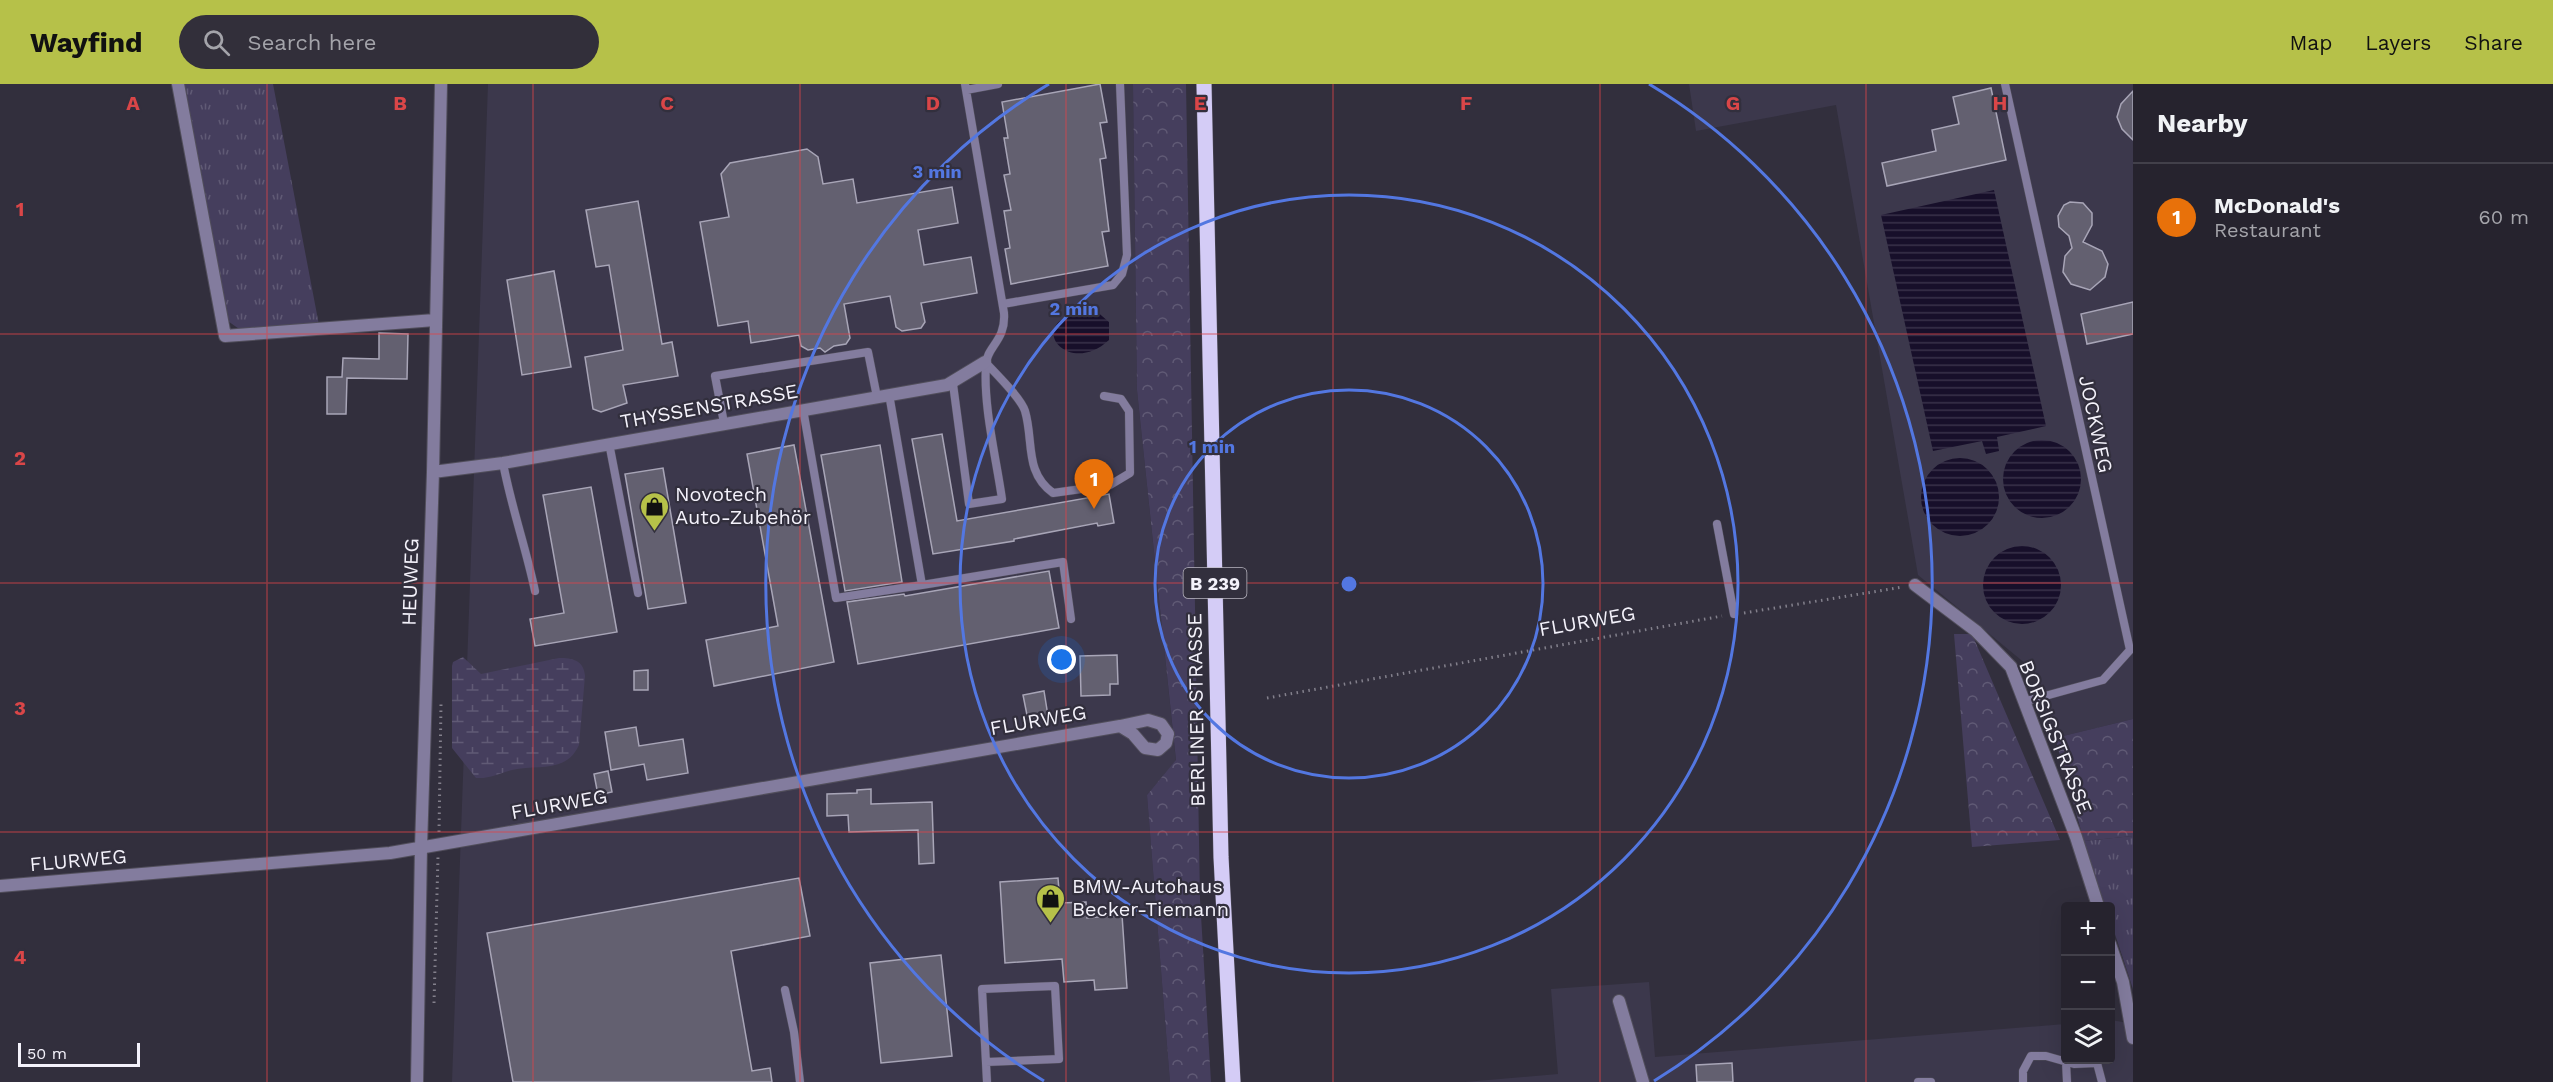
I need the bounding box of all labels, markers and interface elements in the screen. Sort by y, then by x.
search box [179,15,599,69]
text: Wayfind [30,26,143,59]
icon: search [200,26,233,59]
text: Search here [248,30,377,55]
text: Map [2289,30,2332,55]
text: Layers [2365,30,2431,55]
text: Share [2464,30,2523,55]
text: A [126,91,140,115]
text: B [393,91,407,115]
text: C [660,91,674,115]
text: D [926,91,940,115]
text: E [1194,91,1206,115]
text: F [1460,91,1472,115]
text: G [1726,91,1740,115]
text: H [1993,91,2007,115]
text: Nearby [2157,108,2248,138]
text: 3 min [912,161,962,182]
text: McDonald's [2214,193,2340,218]
text: 1 [16,197,24,221]
text: 1 [2172,205,2181,229]
text: 60 m [2479,205,2529,229]
text: Restaurant [2214,218,2321,242]
text: 2 min [1049,298,1099,319]
street label: JOCKWEG [2074,373,2118,475]
street label: THYSSENSTRASSE [618,379,800,433]
text: 1 min [1189,436,1235,457]
text: 2 [14,446,26,470]
pin: 1 [1074,460,1114,509]
place label: Novotech Auto-Zubehör [675,482,811,529]
shop icon: Novotech Auto-Zubehör [638,490,670,532]
street label: HEUWEG [396,538,424,626]
road number: B 239 [1184,568,1246,598]
centre of rings [1339,574,1359,594]
street label: FLURWEG [1537,601,1637,641]
street label: BERLINER STRASSE [1182,613,1210,807]
your location [1047,645,1076,674]
street label: BORSIGSTRASSE [2014,657,2098,817]
text: 3 [14,696,26,720]
street label: FLURWEG [988,700,1088,740]
street label: FLURWEG [509,784,609,824]
street label: FLURWEG [28,844,128,876]
place label: BMW-Autohaus Becker-Tiemann [1072,874,1229,921]
shop icon: BMW-Autohaus Becker-Tiemann [1035,882,1067,924]
map controls [2061,902,2115,1064]
button: + [2061,902,2115,956]
text: 4 [14,945,27,969]
button: − [2061,956,2115,1010]
button: layers [2061,1010,2115,1064]
scale bar [18,1040,140,1068]
text: 50 m [27,1044,67,1063]

